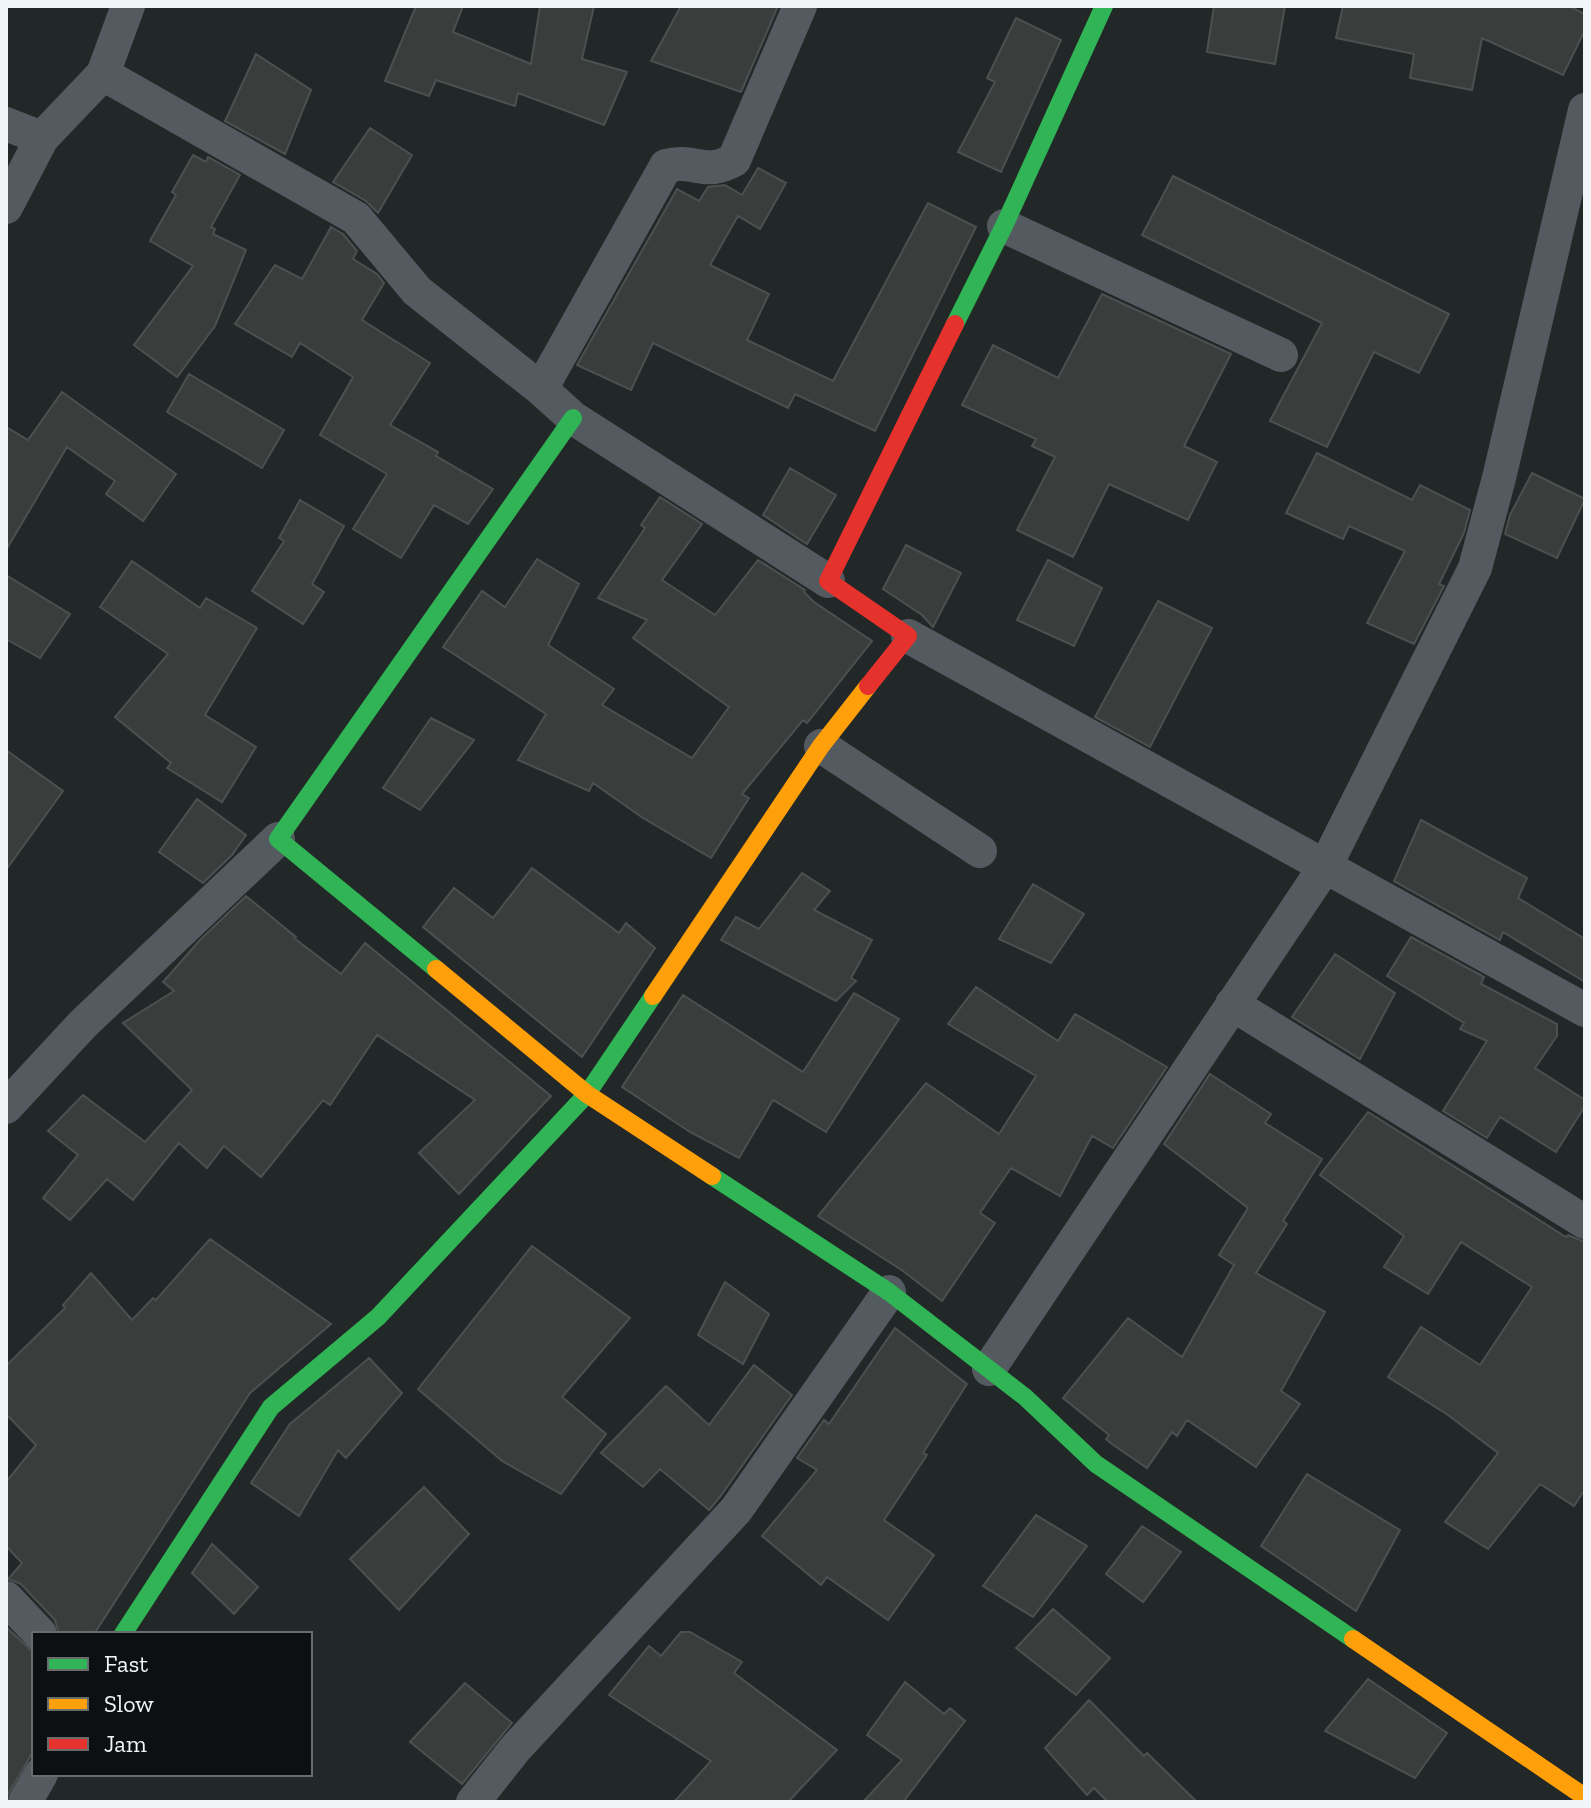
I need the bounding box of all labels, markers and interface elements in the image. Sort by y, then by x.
legend [32,1632,312,1776]
text: Fast [104,1649,148,1678]
text: Slow [104,1689,154,1718]
text: Jam [104,1729,147,1758]

